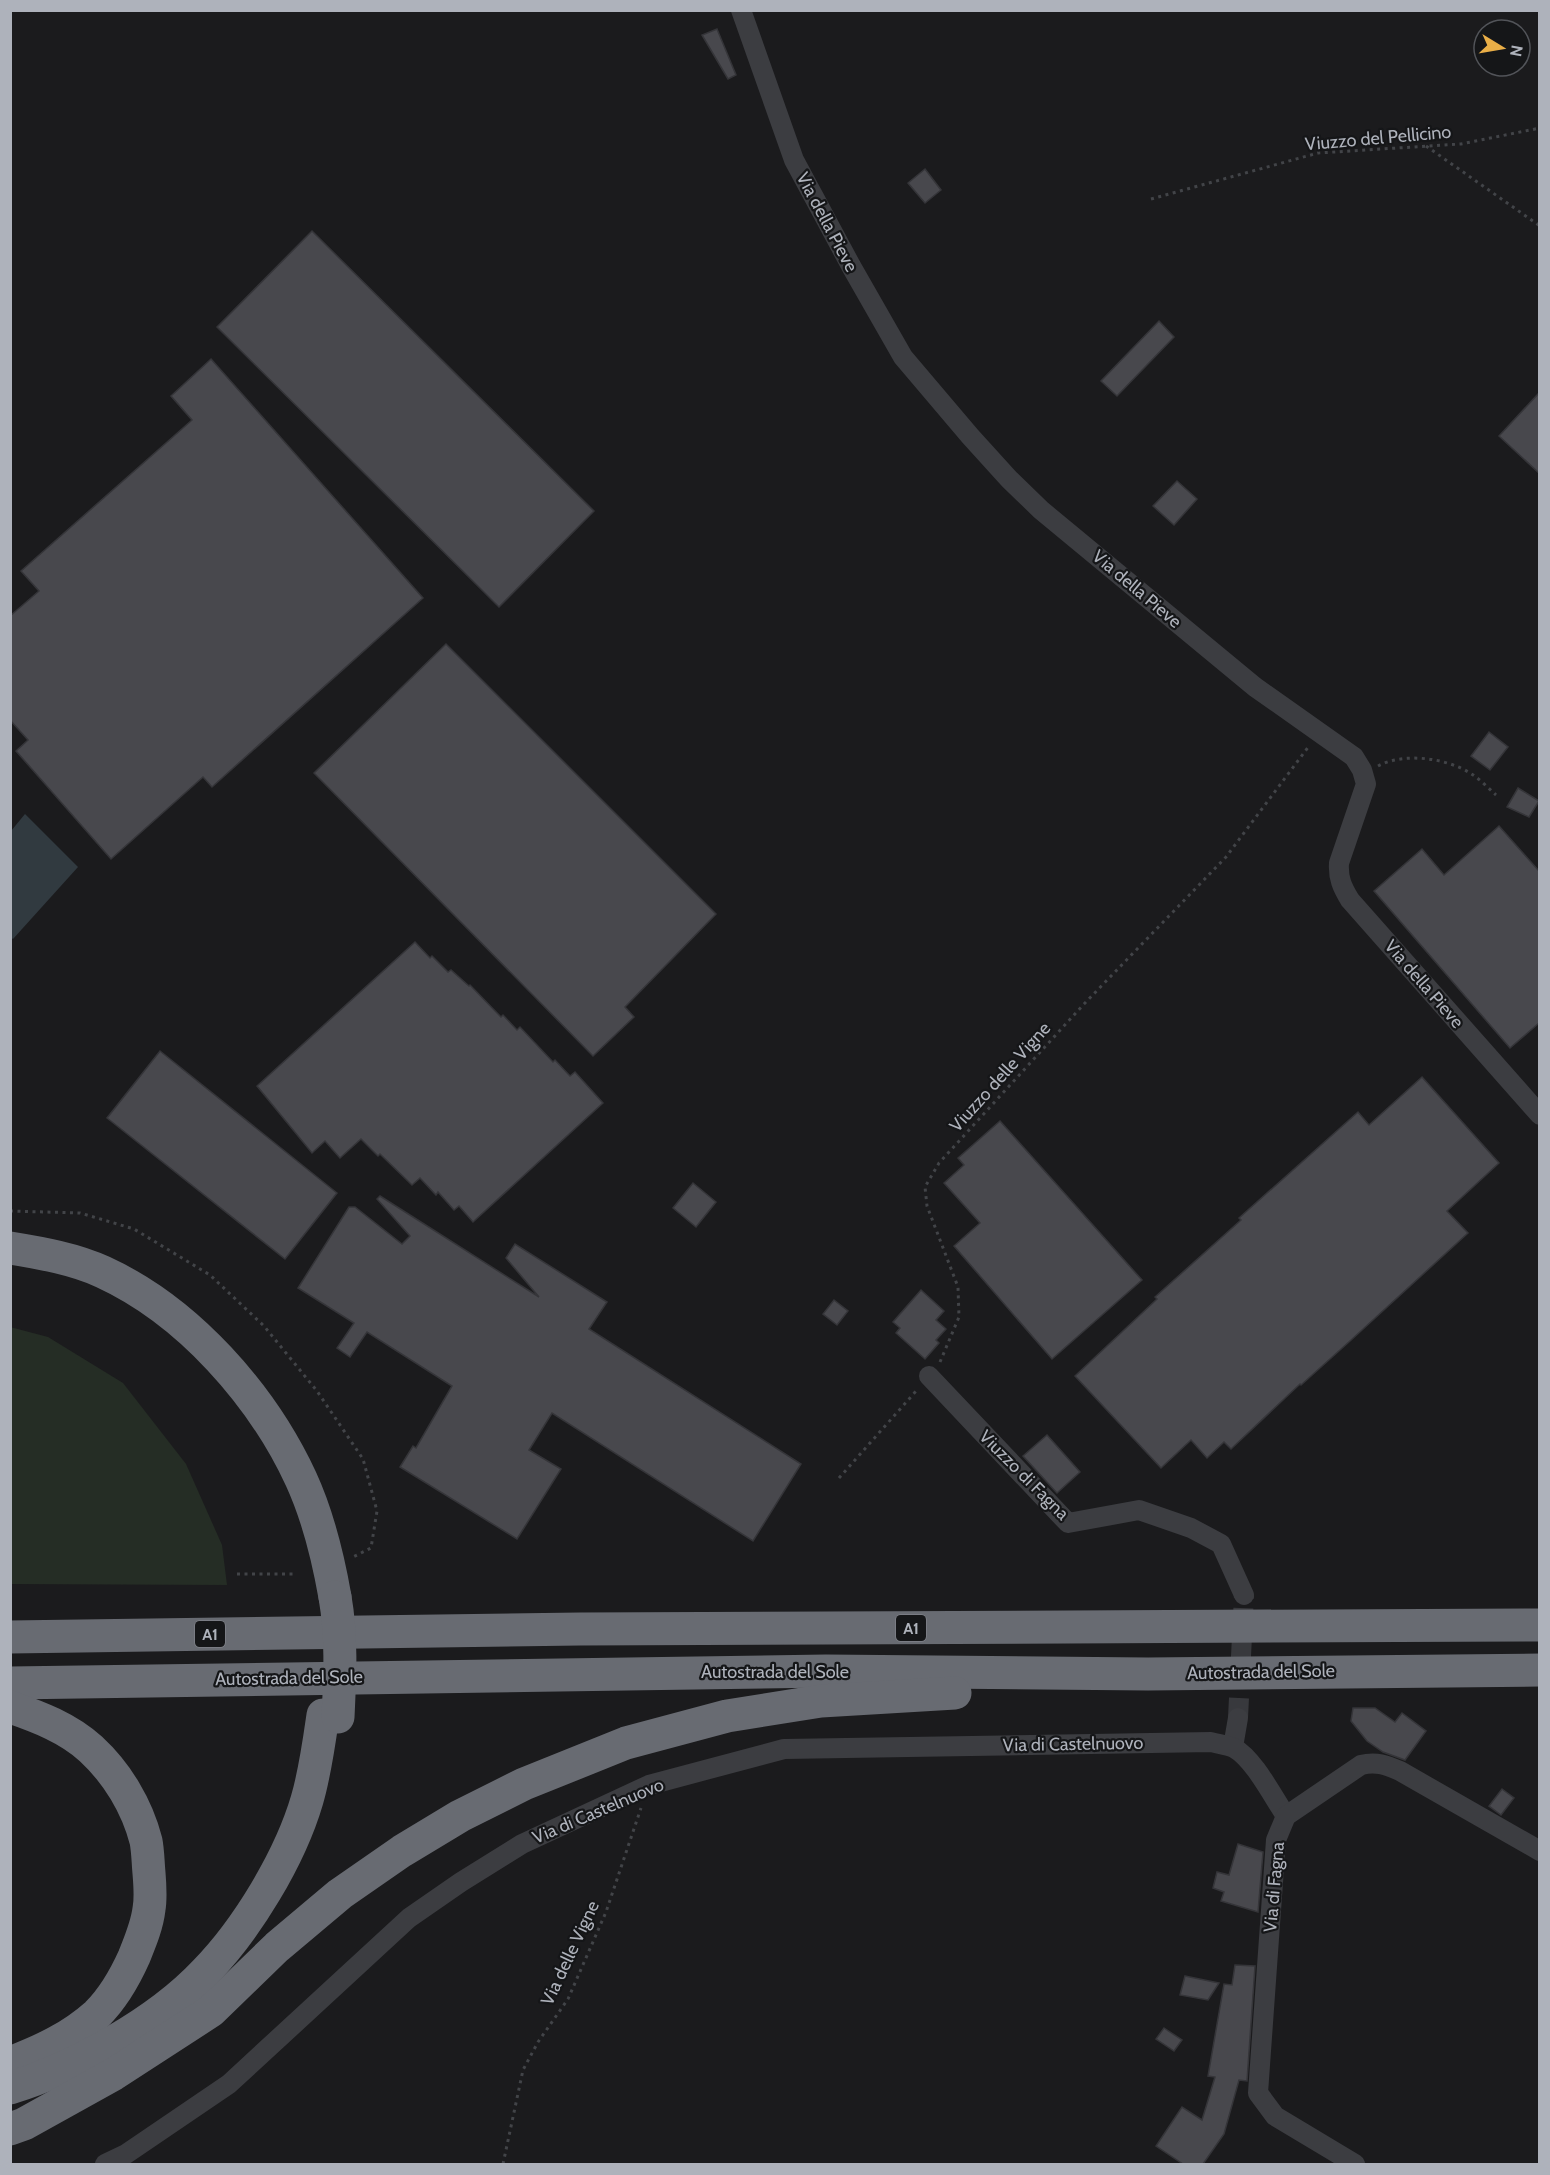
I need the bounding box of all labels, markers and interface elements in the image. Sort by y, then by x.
north arrow [1472,18,1532,78]
text: N [1506,43,1527,58]
street label: Viuzzo del Pellicino [1304,121,1452,155]
street label: Via della Pieve [792,168,862,276]
street label: Via della Pieve [1088,545,1186,633]
street label: Via della Pieve [1380,935,1468,1033]
street label: Viuzzo delle Vigne [945,1017,1055,1137]
street label: Viuzzo di Fagna [974,1425,1074,1525]
road number: A1 [896,1615,926,1641]
road number: A1 [195,1621,225,1647]
street label: Autostrada del Sole [1187,1660,1335,1684]
street label: Autostrada del Sole [701,1661,849,1683]
street label: Autostrada del Sole [215,1666,363,1690]
street label: Via di Castelnuovo [1003,1732,1144,1756]
street label: Via di Castelnuovo [529,1773,667,1849]
street label: Via di Fagna [1259,1840,1289,1933]
street label: Via delle Vigne [536,1897,604,2009]

